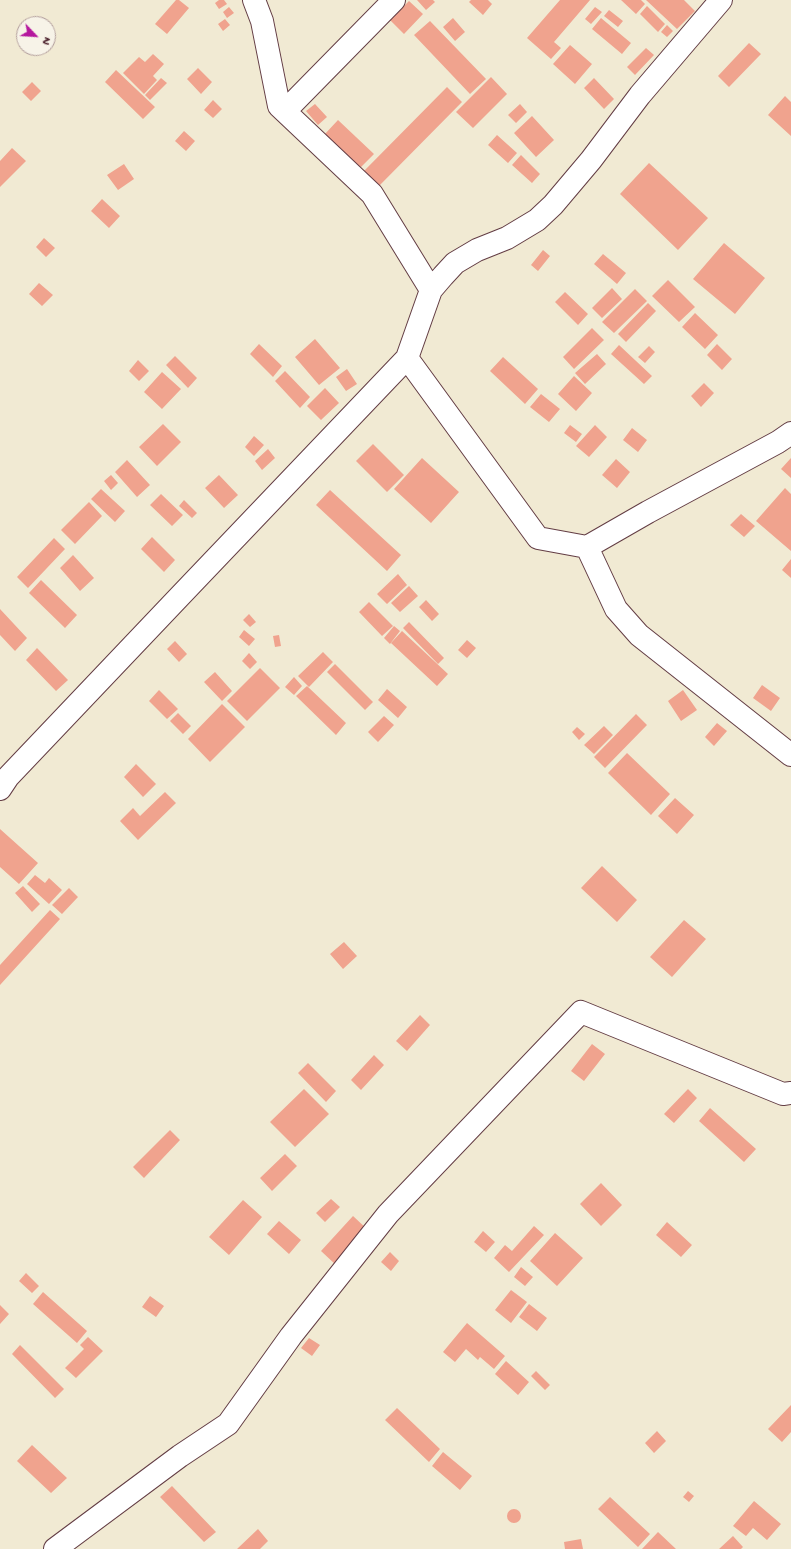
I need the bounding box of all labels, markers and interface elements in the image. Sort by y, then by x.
north arrow [16,16,56,56]
text: N [39,35,53,46]

